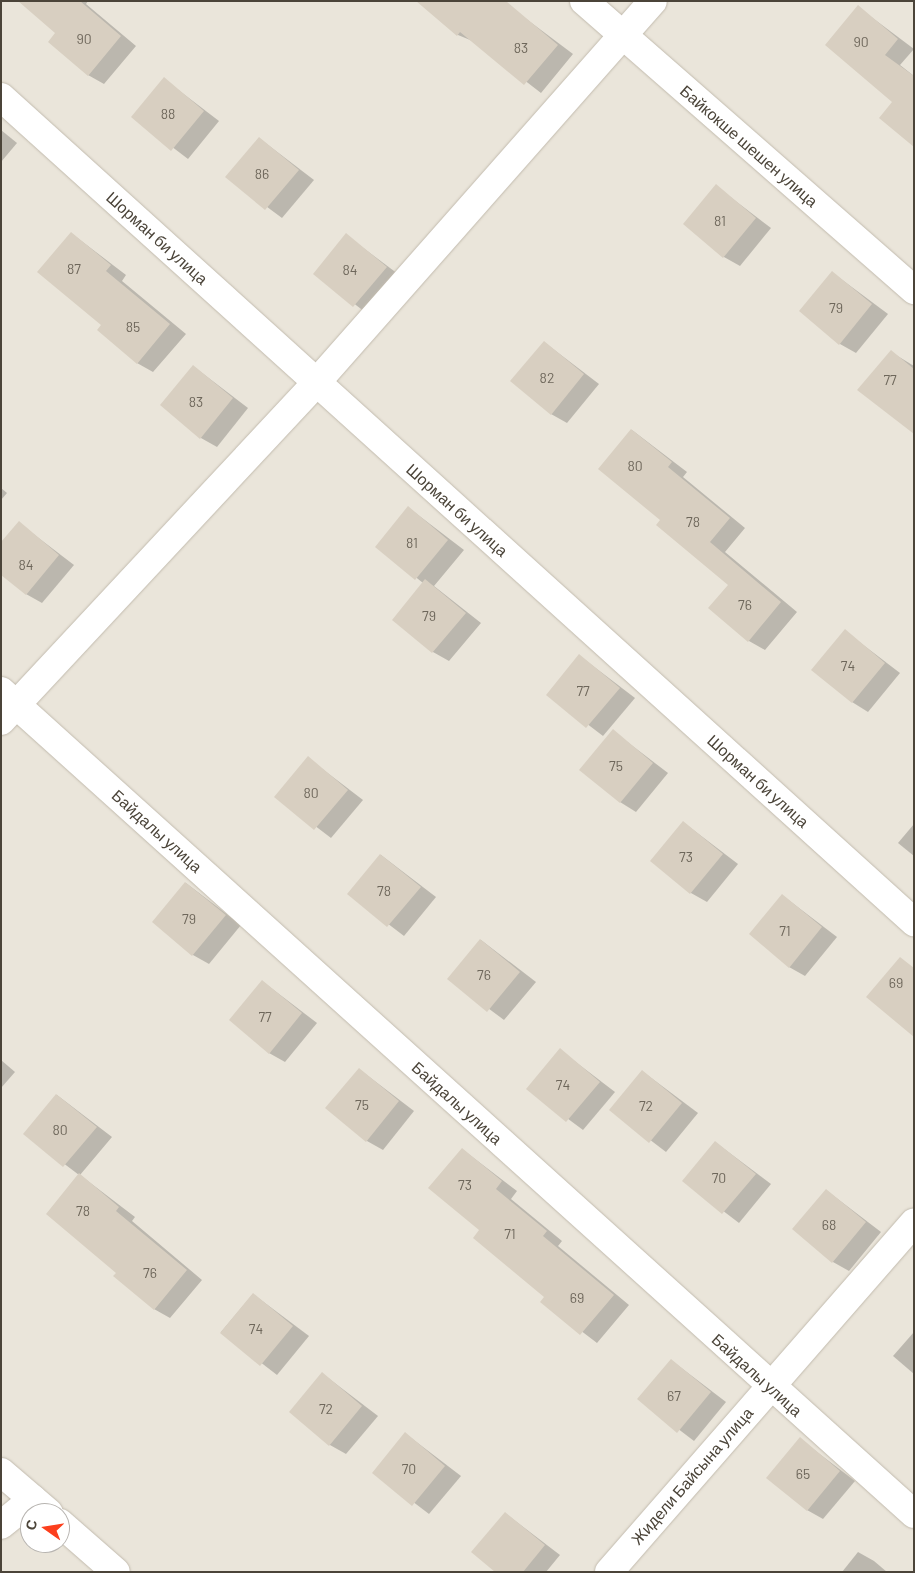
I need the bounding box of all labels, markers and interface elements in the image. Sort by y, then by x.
house number: 90 [76,31,92,47]
house number: 90 [853,34,869,50]
house number: 83 [514,40,528,56]
street label: Байкокше шешен улица [676,81,822,211]
house number: 88 [161,106,175,122]
house number: 86 [255,166,269,182]
street label: Шорман би улица [102,187,212,289]
house number: 81 [714,213,726,229]
house number: 87 [67,261,81,277]
house number: 84 [342,262,358,278]
house number: 79 [829,300,843,316]
house number: 85 [126,319,140,335]
house number: 82 [540,370,554,386]
house number: 77 [883,372,897,388]
house number: 83 [189,394,203,410]
house number: 80 [627,458,643,474]
street label: Шорман би улица [402,459,512,561]
house number: 78 [686,514,700,530]
house number: 81 [406,535,418,551]
house number: 84 [18,557,34,573]
house number: 76 [738,597,752,613]
house number: 79 [422,608,436,624]
house number: 74 [841,658,855,674]
house number: 77 [576,683,590,699]
street label: Шорман би улица [703,730,813,832]
house number: 75 [609,758,623,774]
house number: 80 [303,785,319,801]
street label: Байдалы улица [108,786,206,876]
house number: 73 [679,849,693,865]
house number: 78 [377,883,391,899]
house number: 79 [182,911,196,927]
house number: 71 [779,923,791,939]
house number: 76 [477,967,491,983]
house number: 69 [889,975,903,991]
house number: 77 [258,1009,272,1025]
street label: Байдалы улица [408,1058,506,1148]
house number: 74 [556,1077,570,1093]
house number: 75 [355,1097,369,1113]
house number: 72 [639,1098,653,1114]
house number: 80 [52,1122,68,1138]
house number: 70 [712,1170,726,1186]
house number: 73 [458,1177,472,1193]
house number: 78 [76,1203,90,1219]
house number: 68 [822,1217,836,1233]
house number: 71 [504,1226,516,1242]
house number: 76 [143,1265,157,1281]
house number: 69 [570,1290,584,1306]
house number: 74 [249,1321,263,1337]
street label: Байдалы улица [708,1330,806,1420]
house number: 67 [667,1388,681,1404]
house number: 72 [319,1401,333,1417]
street label: Жидели Байсына улица [627,1403,757,1549]
house number: 70 [402,1461,416,1477]
house number: 65 [796,1466,810,1482]
north arrow [20,1503,70,1553]
text: С [21,1518,40,1532]

